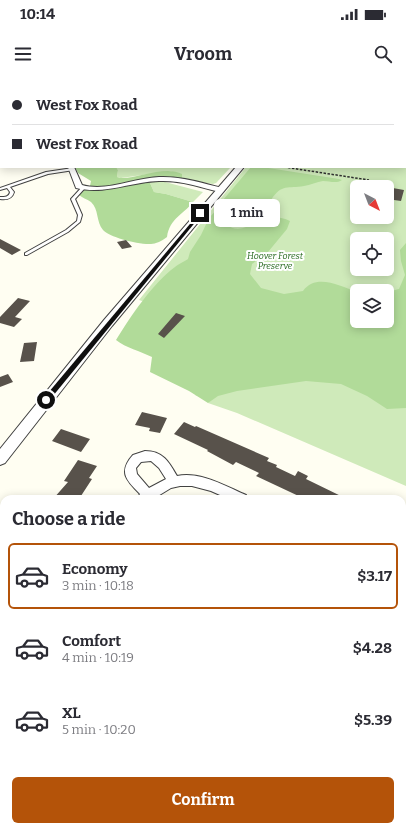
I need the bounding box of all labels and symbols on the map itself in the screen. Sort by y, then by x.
north arrow [350,180,394,224]
callout: 1 min [214,199,280,227]
route end [191,204,209,222]
park label: Hoover Forest Preserve [247,251,304,271]
route start [37,391,55,409]

